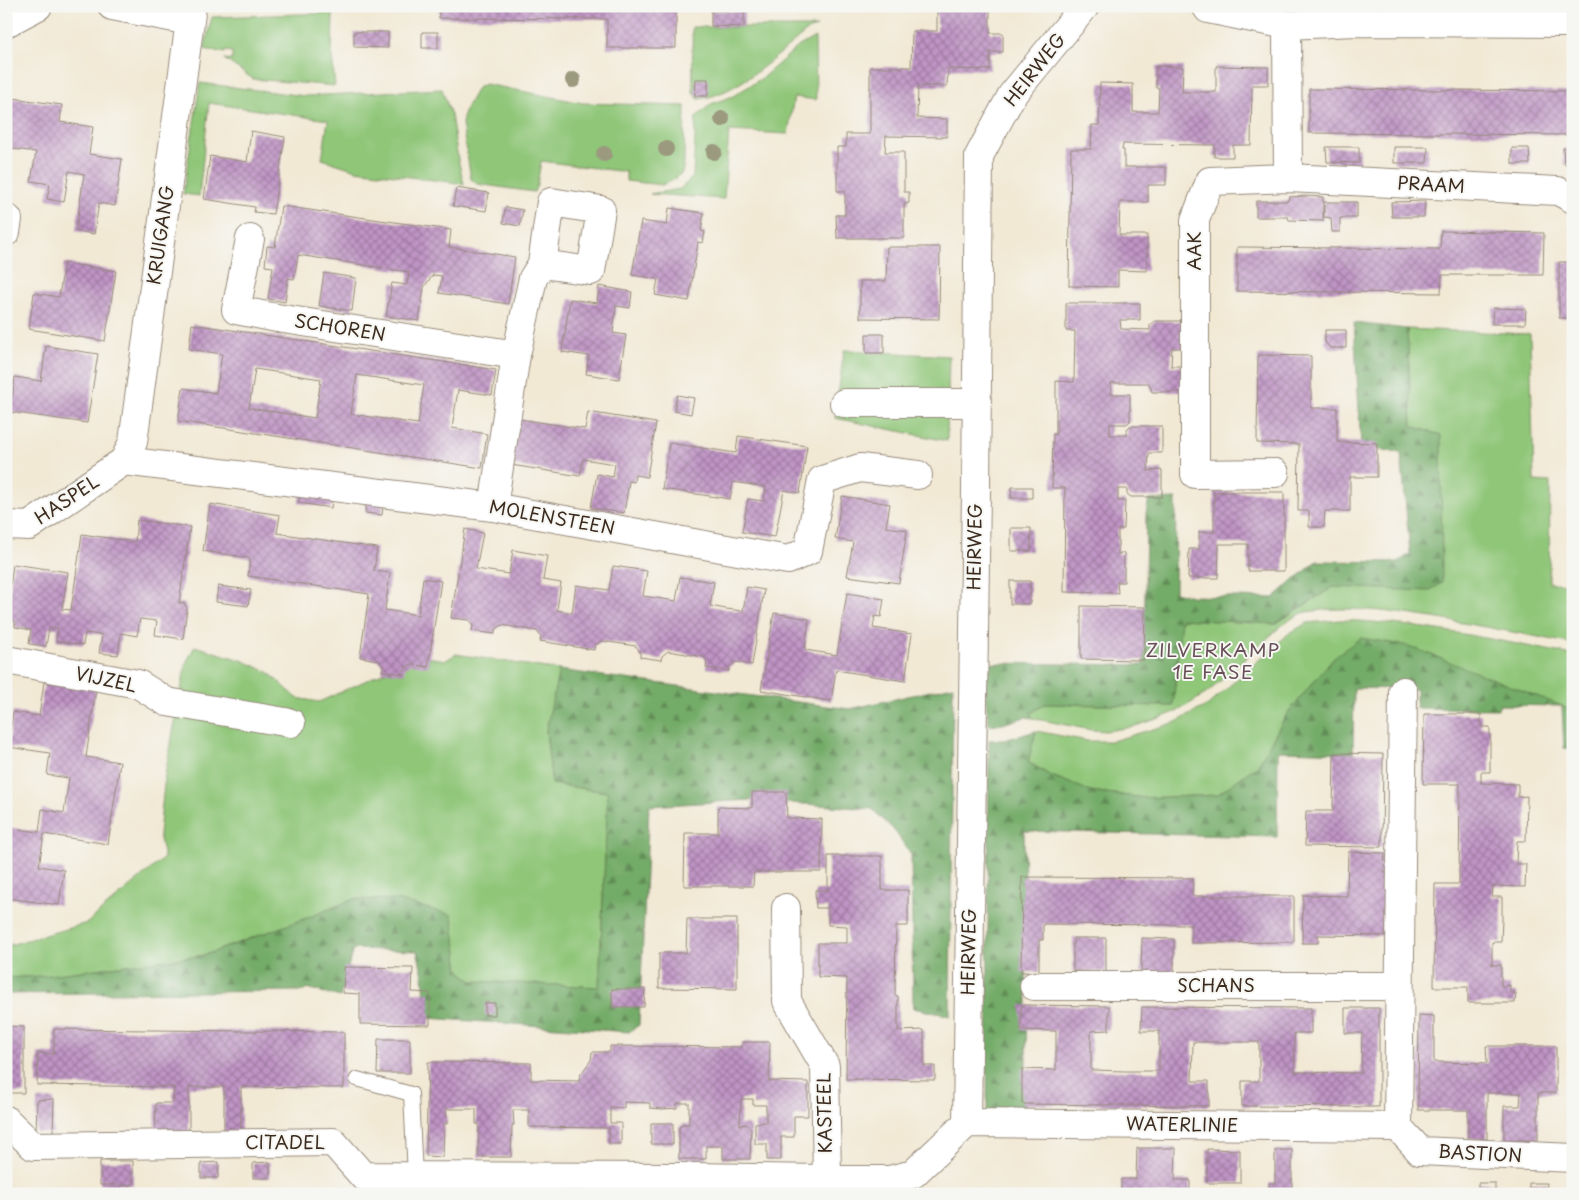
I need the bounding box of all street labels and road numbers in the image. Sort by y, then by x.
street label: HEIRWEG [996,26,1071,112]
street label: PRAAM [1397,168,1465,199]
street label: KRUIGANG [139,183,180,287]
street label: AAK [1180,231,1207,271]
street label: SCHOREN [293,306,388,347]
street label: HASPEL [29,467,104,530]
street label: MOLENSTEEN [487,492,617,541]
street label: HEIRWEG [959,503,988,591]
street label: VIJZEL [73,659,139,698]
street label: HEIRWEG [953,908,982,996]
street label: SCHANS [1177,971,1255,998]
street label: KASTEEL [809,1072,838,1154]
street label: WATERLINIE [1126,1109,1238,1138]
street label: CITADEL [245,1128,325,1155]
street label: BASTION [1437,1137,1523,1168]

